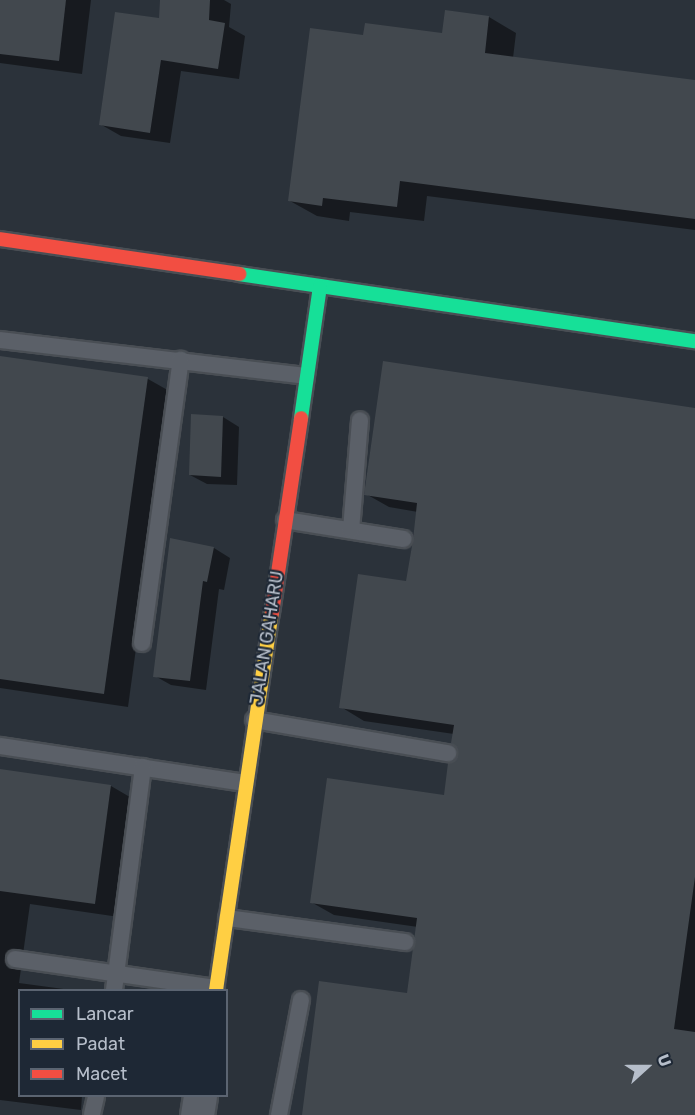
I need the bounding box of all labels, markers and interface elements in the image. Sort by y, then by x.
street label: JALAN GAHARU [246,569,288,707]
legend [18,989,228,1097]
text: Lancar [76,1003,134,1025]
text: Padat [76,1033,125,1055]
north arrow [617,1037,677,1097]
text: U [653,1052,675,1069]
text: Macet [76,1063,127,1085]

